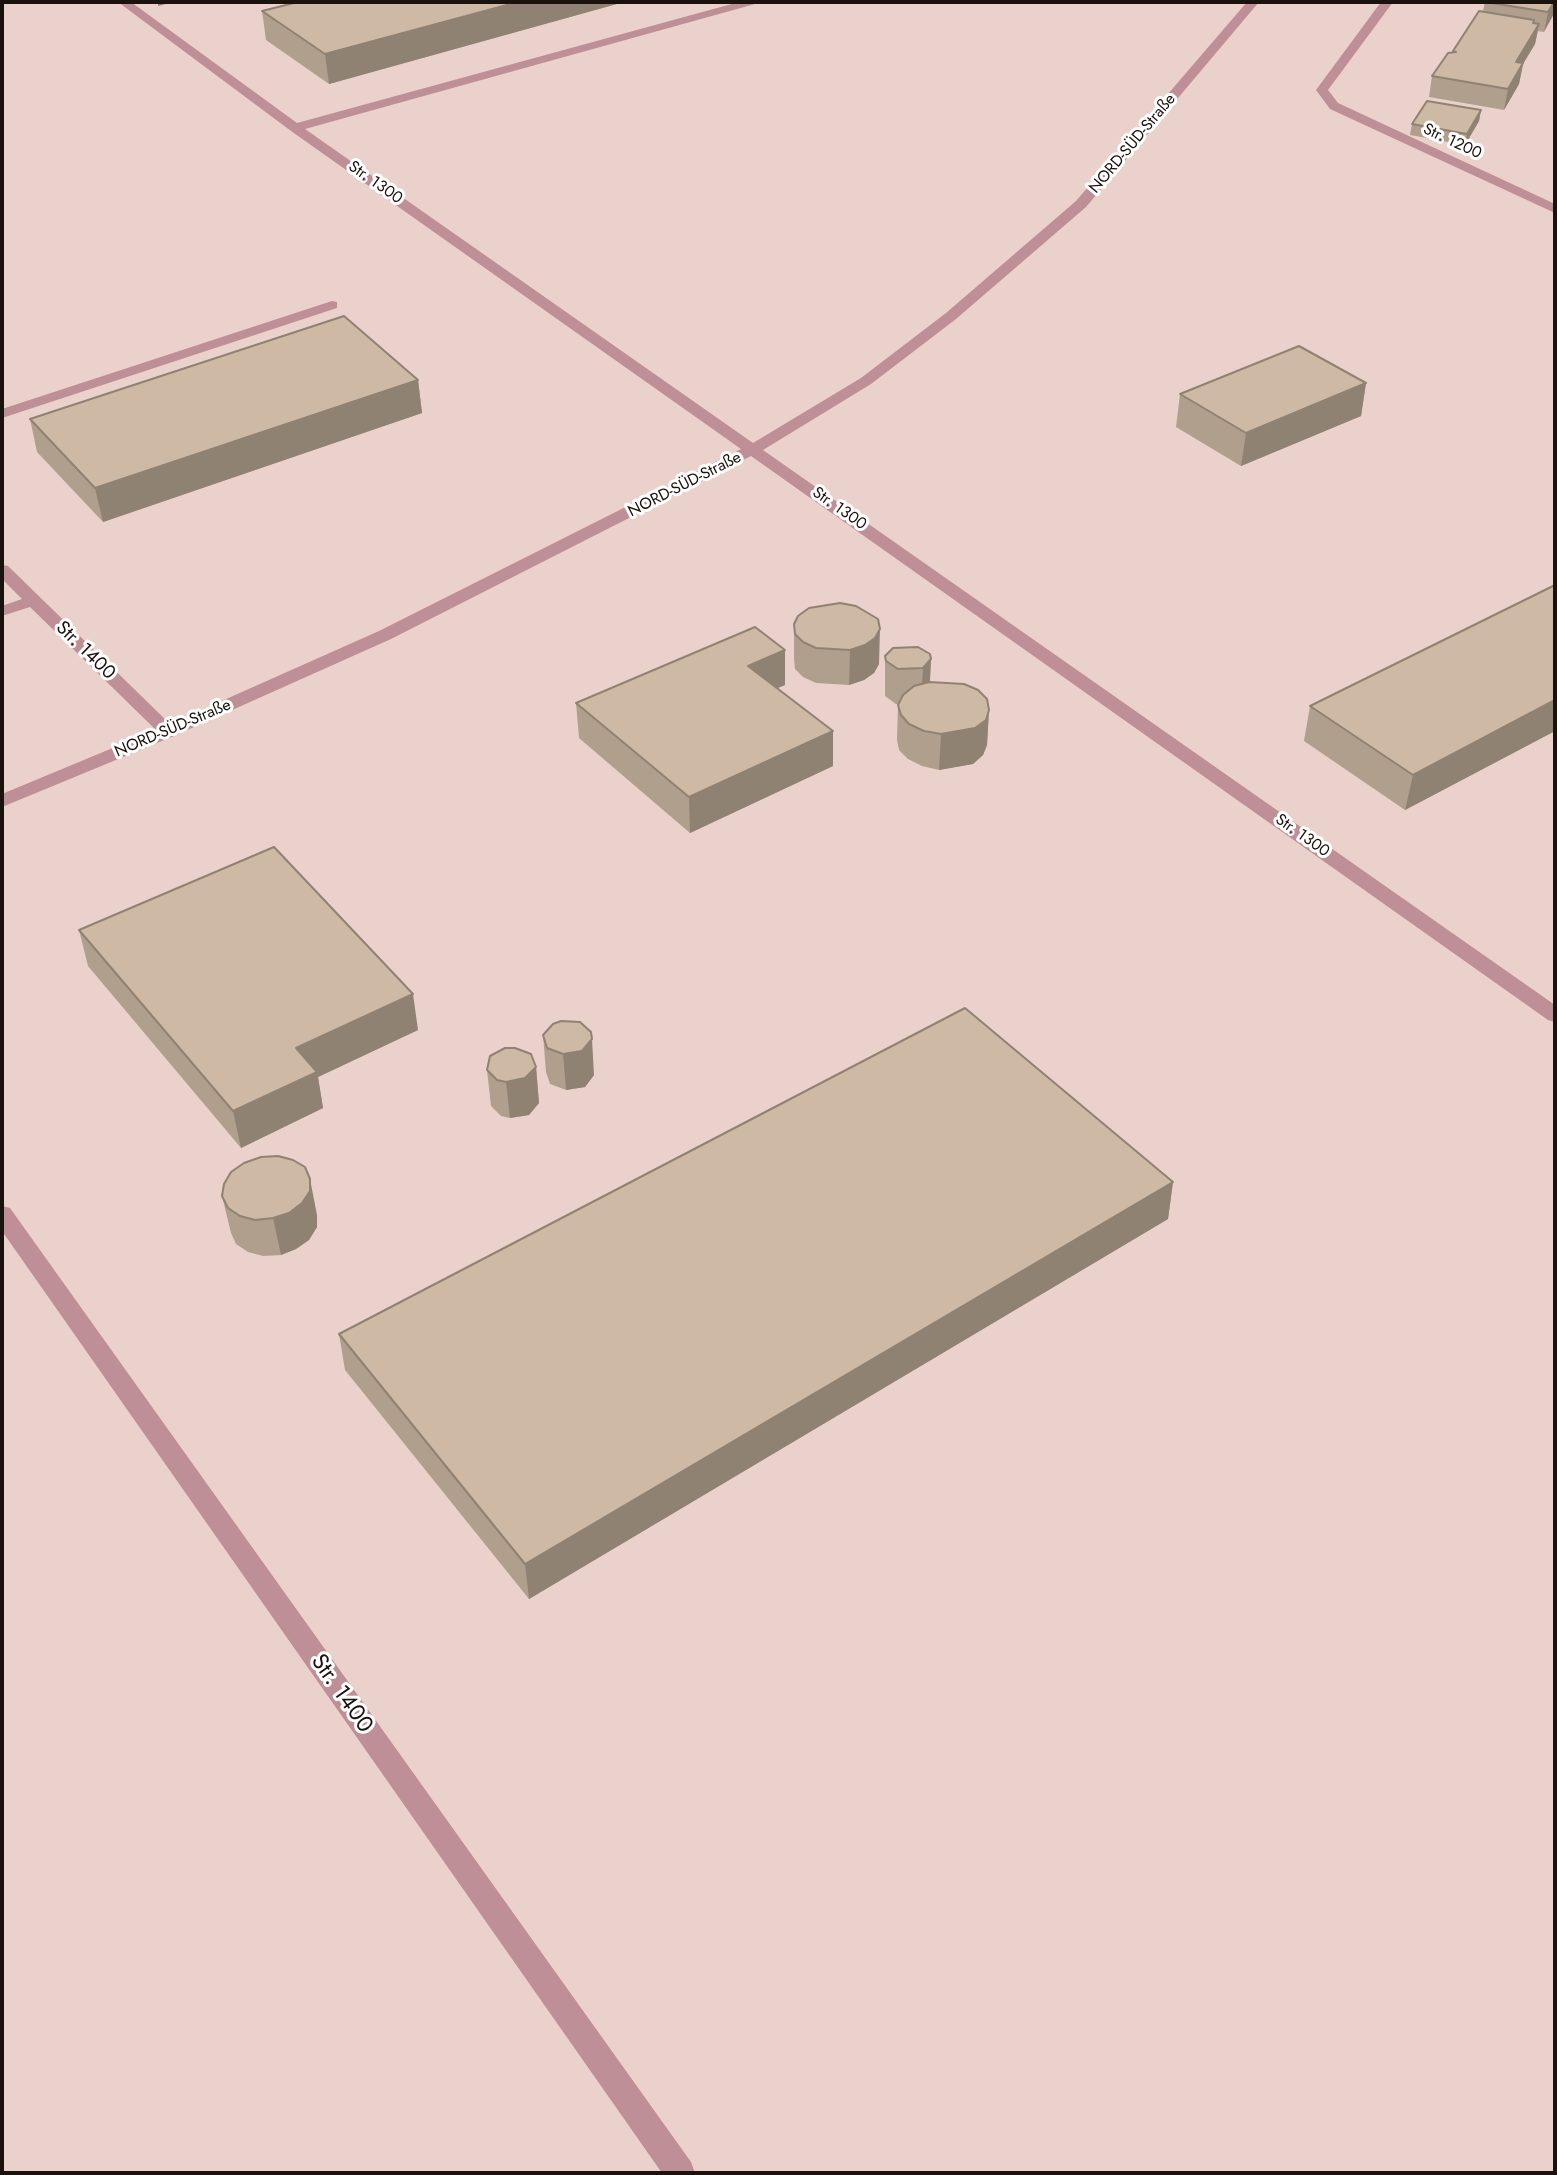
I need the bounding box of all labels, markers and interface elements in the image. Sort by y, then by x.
street label: NORD-SÜD-Straße [1086,90,1180,198]
street label: Str. 1200 [1420,120,1484,164]
street label: Str. 1300 [344,157,406,209]
street label: NORD-SÜD-Straße [625,448,745,522]
street label: Str. 1300 [808,483,870,535]
street label: Str. 1400 [50,617,120,685]
street label: NORD-SÜD-Straße [112,696,234,762]
street label: Str. 1300 [1271,810,1333,862]
street label: Str. 1400 [304,1649,378,1739]

